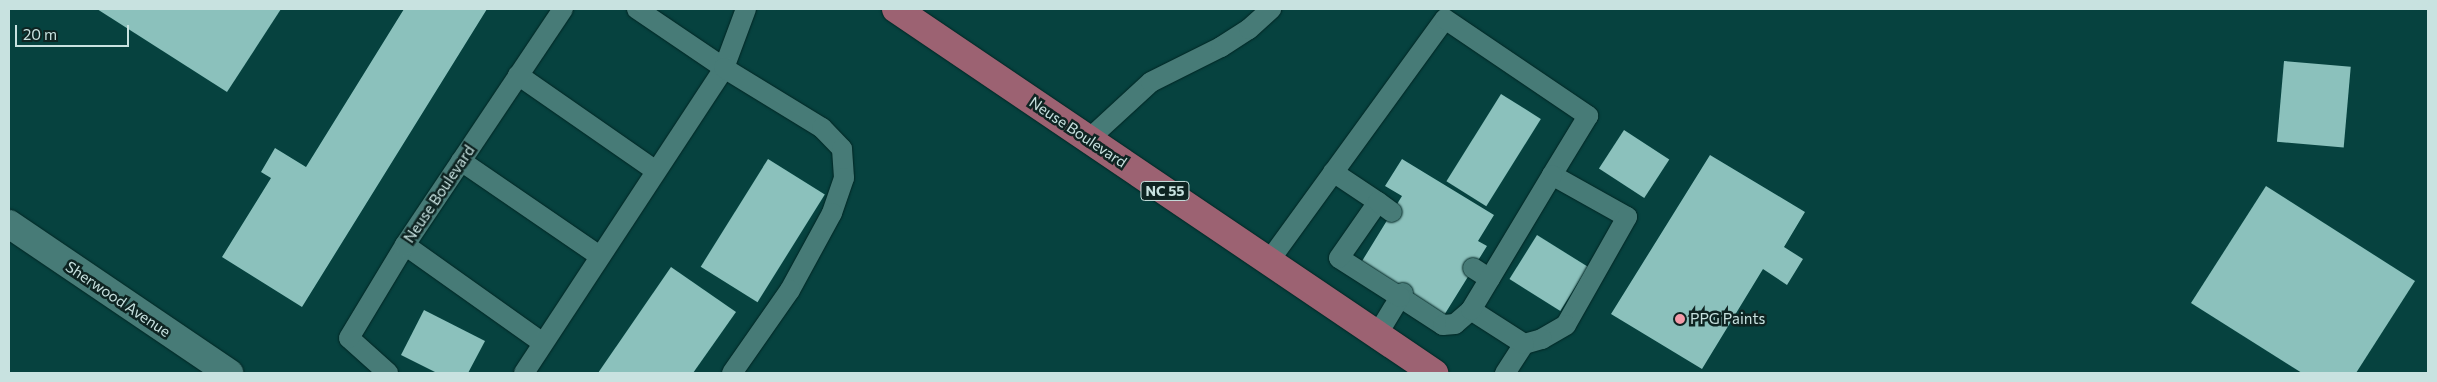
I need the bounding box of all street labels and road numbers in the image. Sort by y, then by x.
street label: Neuse Boulevard [1026,93,1130,171]
street label: Neuse Boulevard [400,142,478,246]
road number: NC 55 [1140,180,1190,202]
street label: Sherwood Avenue [62,257,174,341]

